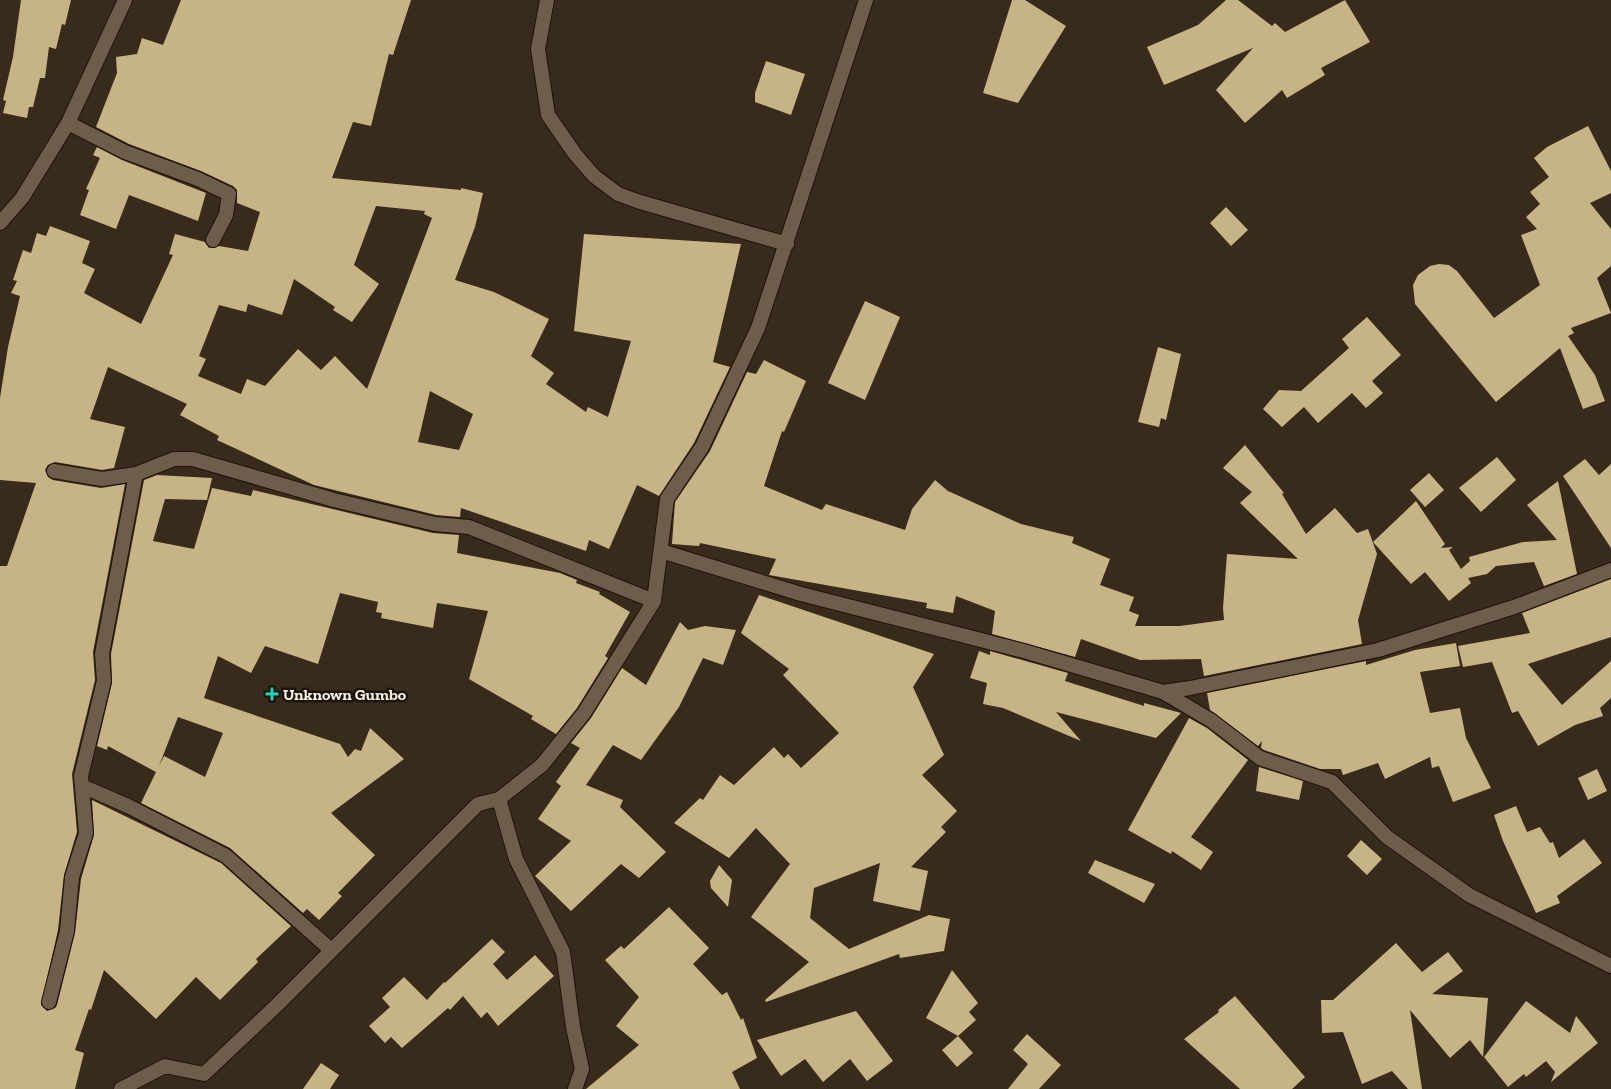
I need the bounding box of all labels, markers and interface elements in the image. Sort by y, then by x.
place label: Unknown Gumbo [283,685,407,704]
marker: Unknown Gumbo [265,687,279,701]

